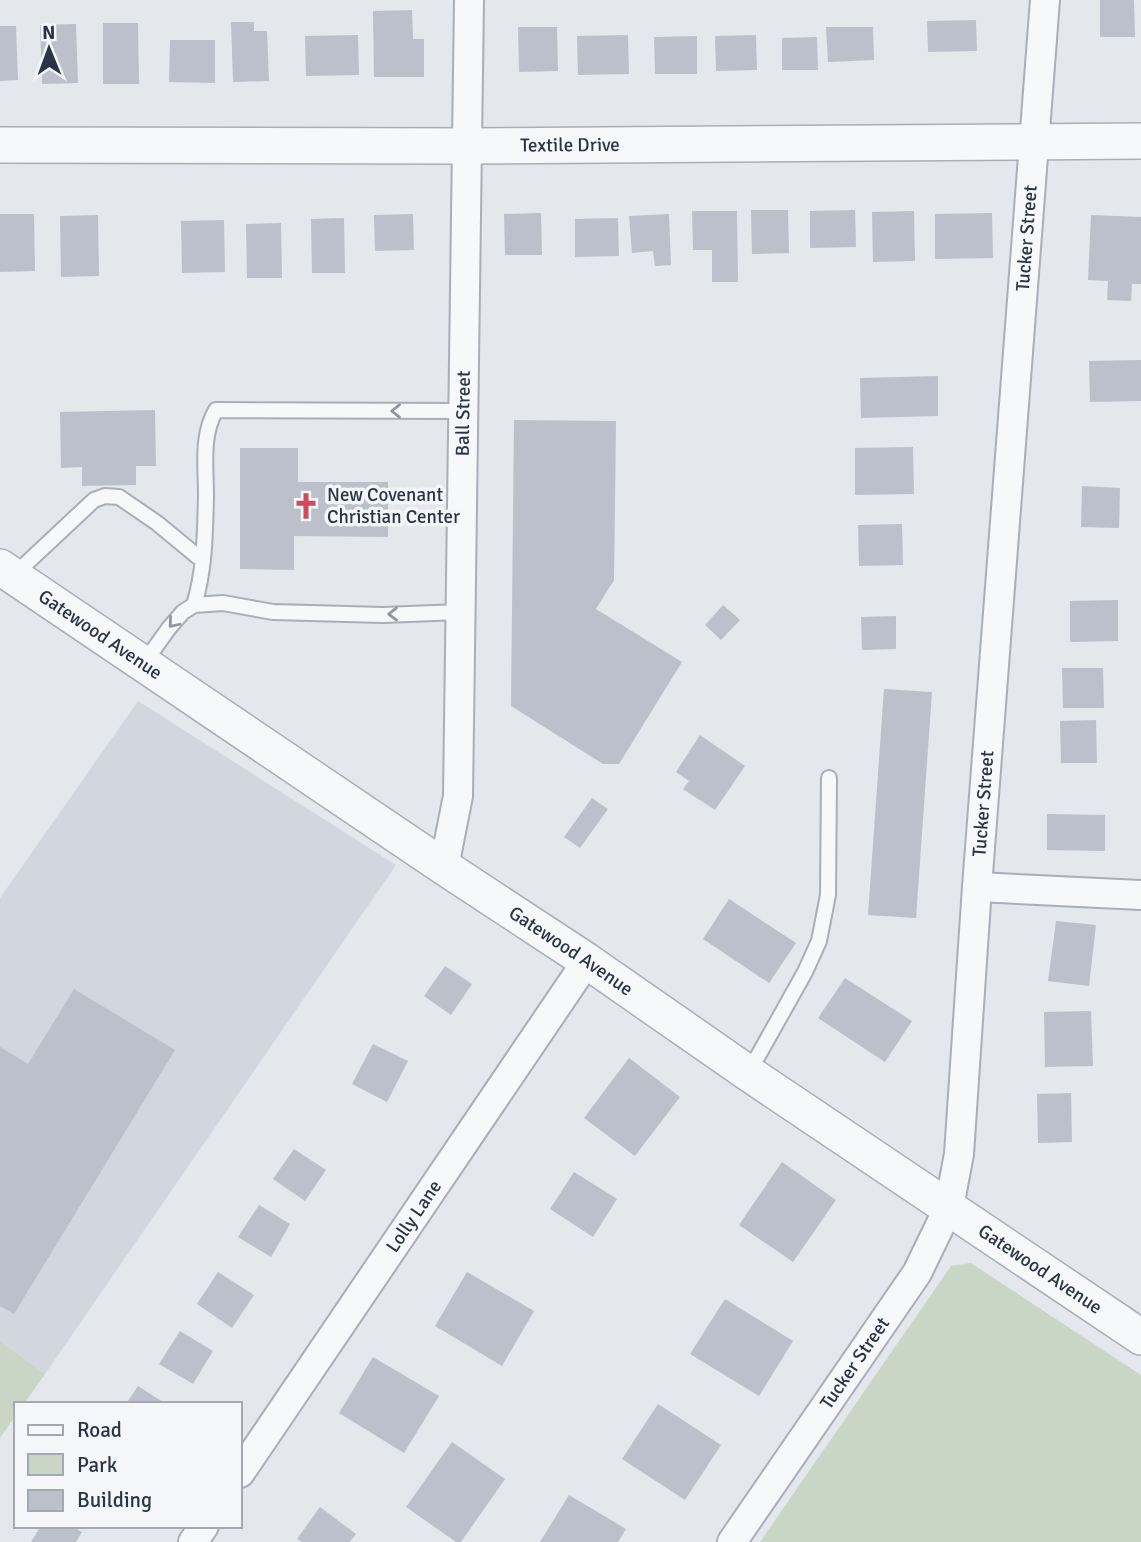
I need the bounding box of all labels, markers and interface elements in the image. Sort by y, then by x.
north arrow [14,14,84,84]
text: N [42,21,56,45]
street label: Textile Drive [520,133,620,158]
street label: Tucker Street [1011,184,1043,292]
street label: Ball Street [451,370,476,456]
one-way arrow [390,403,400,419]
place label: New Covenant Christian Center [327,483,460,529]
church icon: New Covenant Christian Center [291,491,321,521]
street label: Gatewood Avenue [34,584,167,685]
one-way arrow [387,606,397,622]
one-way arrow [169,615,181,628]
street label: Tucker Street [967,749,999,858]
street label: Gatewood Avenue [504,901,638,1001]
street label: Lolly Lane [381,1176,447,1257]
street label: Gatewood Avenue [973,1219,1107,1319]
street label: Tucker Street [815,1312,895,1414]
legend [14,1402,242,1528]
text: Road [77,1417,122,1443]
text: Park [77,1452,118,1478]
text: Building [77,1487,152,1513]

